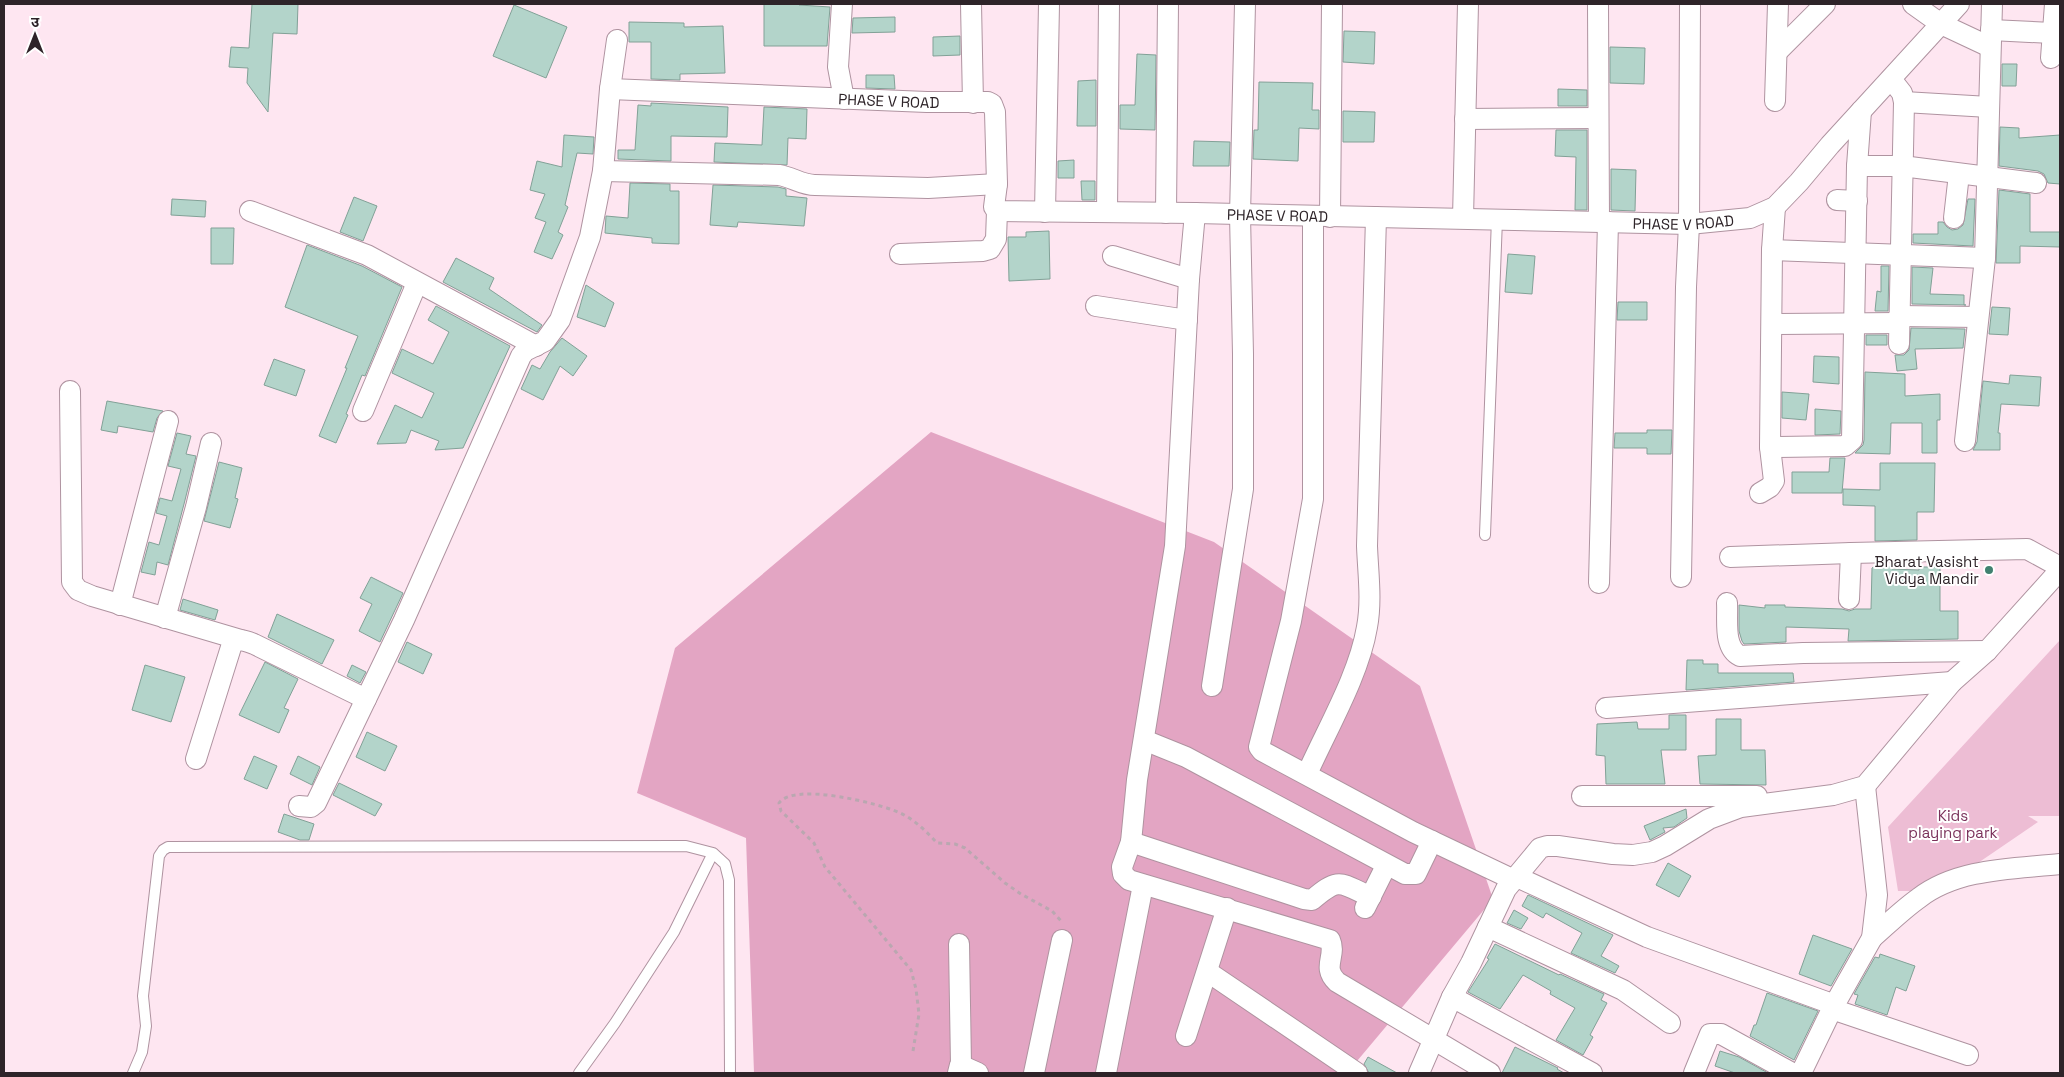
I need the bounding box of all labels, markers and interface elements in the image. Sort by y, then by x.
north arrow [10,10,60,60]
text: उ [31,13,40,31]
street label: PHASE V ROAD [838,89,939,112]
street label: PHASE V ROAD [1227,204,1328,225]
street label: PHASE V ROAD [1633,210,1735,234]
place label: Bharat Vasisht Vidya Mandir [1874,552,1979,588]
marker: Bharat Vasisht Vidya Mandir [1983,564,1995,576]
park label: Kids playing park [1908,806,1998,842]

